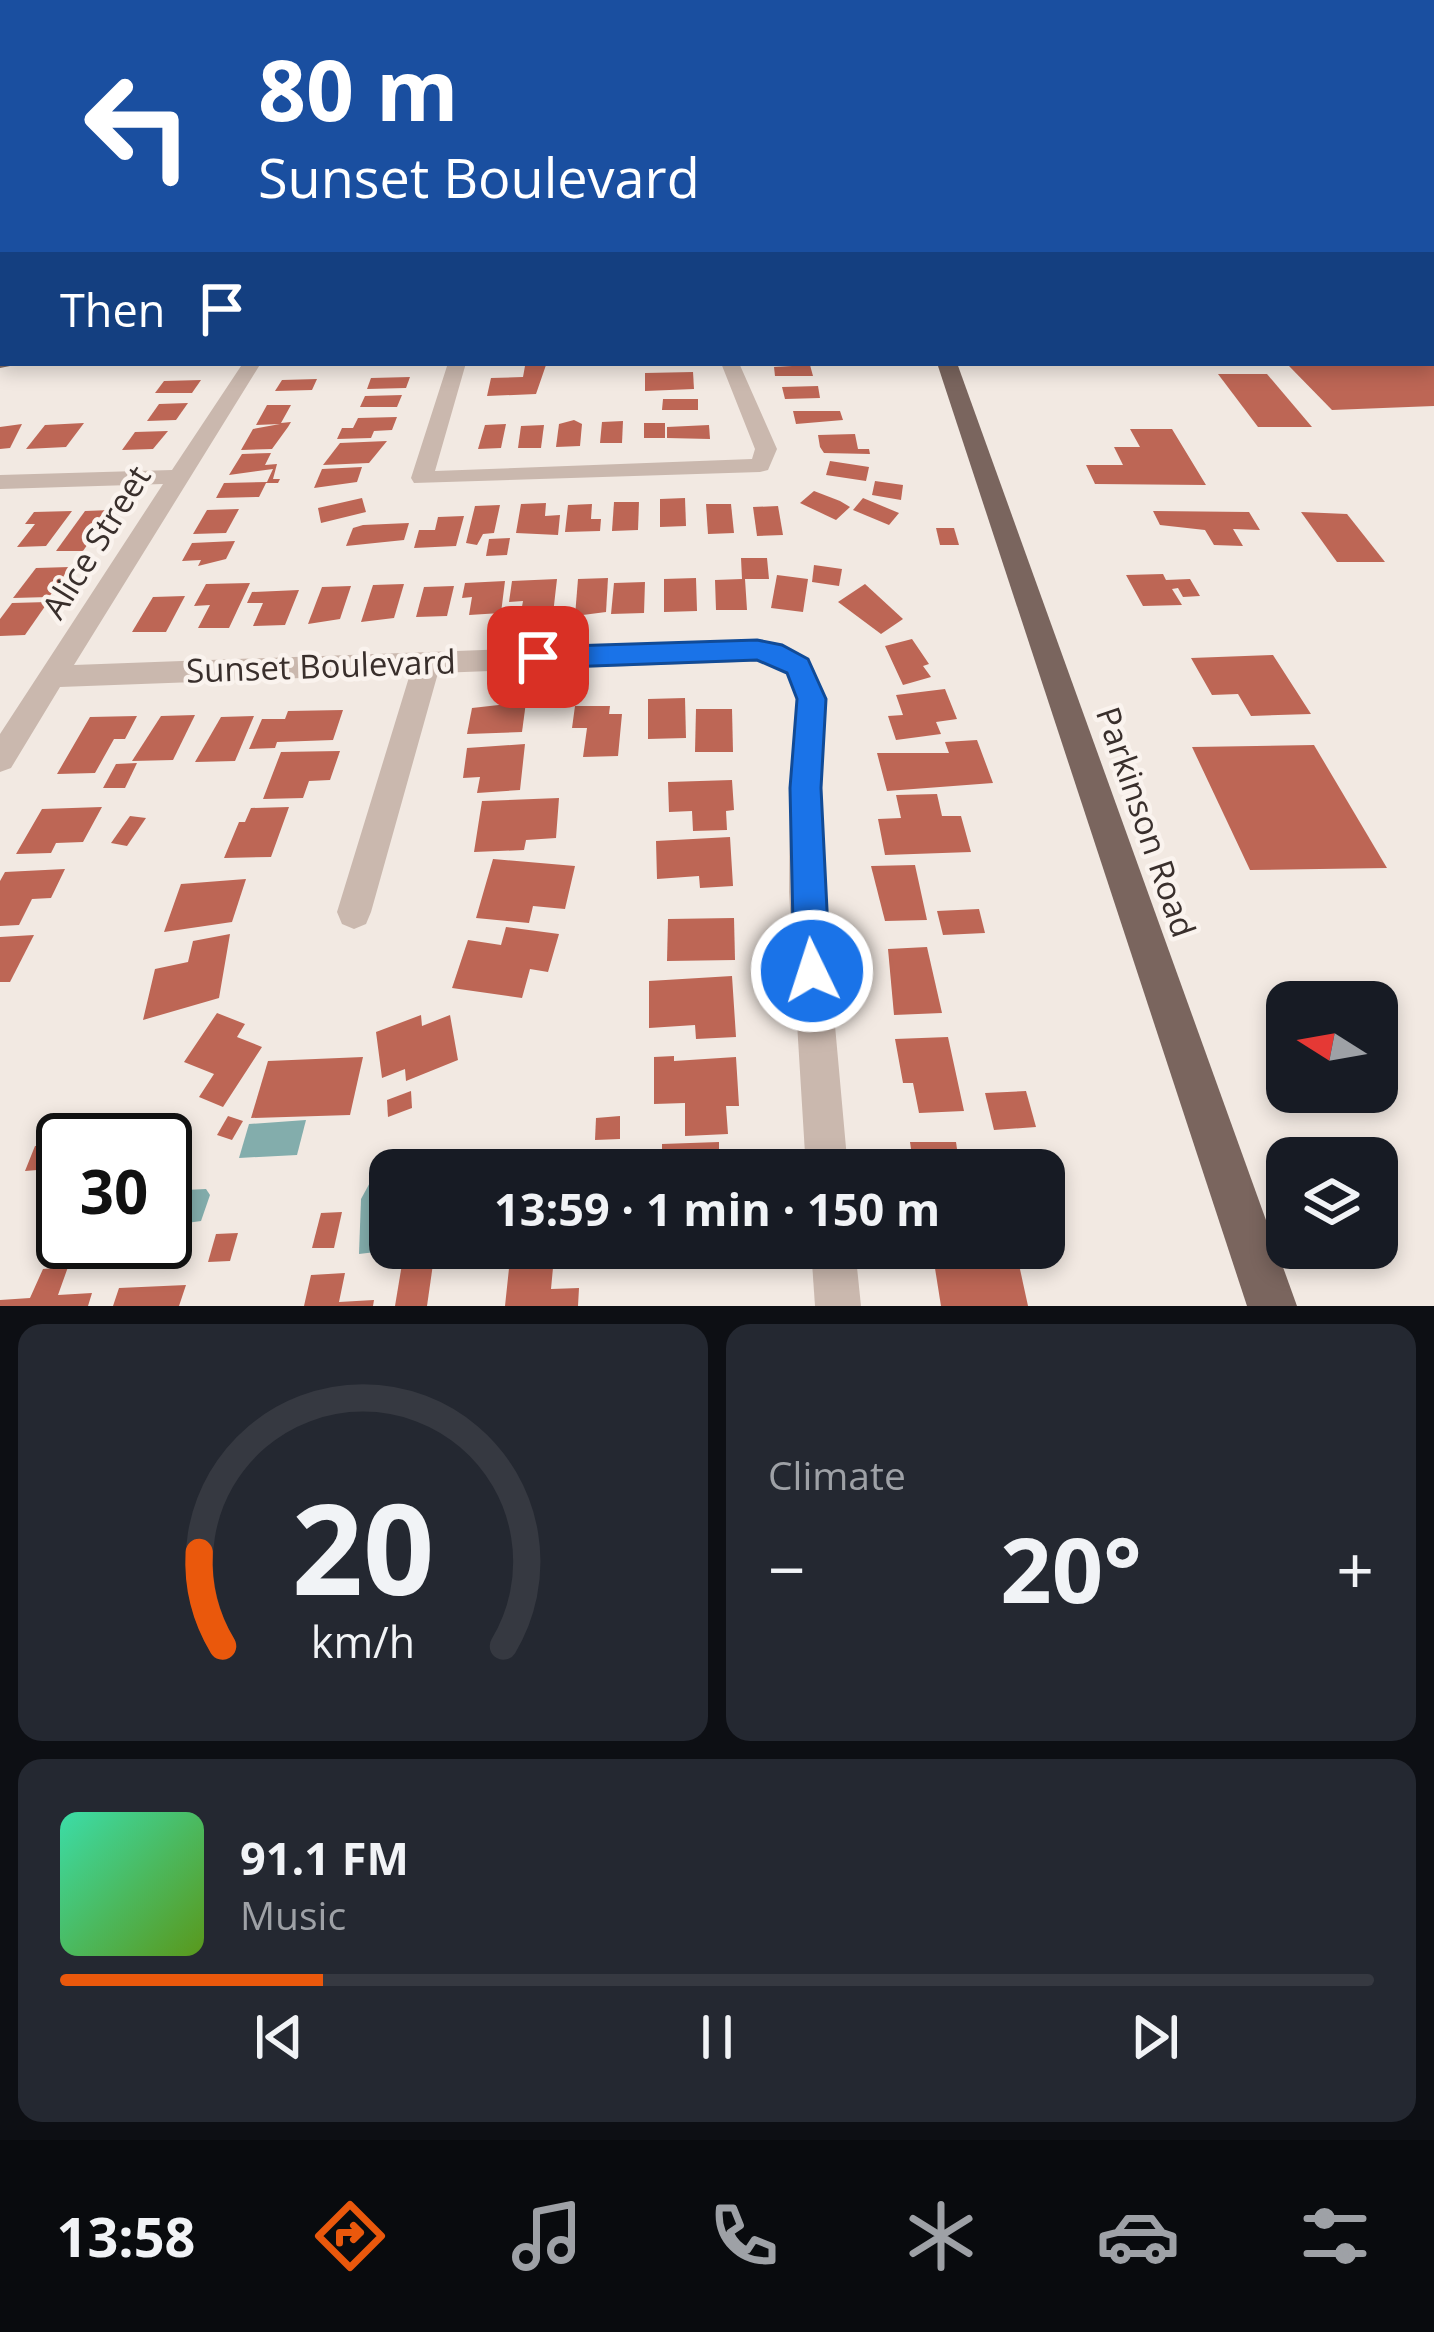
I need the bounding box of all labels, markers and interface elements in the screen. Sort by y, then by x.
text: 80 m [258,31,458,146]
icon: left [60,48,216,204]
text: Sunset Boulevard [258,140,700,214]
icon: arrive [189,276,255,342]
text: Then [60,279,165,340]
street label: Alice Street [31,457,160,627]
pin [487,606,589,708]
icon: arrive [505,624,571,690]
street label: Sunset Boulevard [185,638,457,693]
street label: Parkinson Road [1086,701,1207,943]
position arrow [749,908,875,1034]
north arrow [1266,981,1398,1113]
map controls [1266,981,1398,1269]
speed limit sign: 30 [36,1113,192,1269]
button: layers [1266,1137,1398,1269]
text: 13:59 · 1 min · 150 m [494,1178,940,1239]
text: Climate [768,1448,906,1501]
text: 20 [292,1462,434,1632]
text: 20° [1000,1507,1142,1629]
text: − [768,1523,806,1613]
text: + [1336,1523,1374,1613]
text: km/h [311,1611,415,1670]
text: 91.1 FM [240,1827,409,1888]
text: Music [240,1888,346,1941]
icon: previous [246,2004,312,2070]
icon: pause [684,2004,750,2070]
icon: next [1122,2004,1188,2070]
icon: directions [308,2194,392,2278]
icon: music [505,2194,589,2278]
icon: phone [702,2194,786,2278]
icon: climate [899,2194,983,2278]
icon: car [1096,2194,1180,2278]
icon: filters [1293,2194,1377,2278]
text: 13:58 [57,2199,195,2273]

